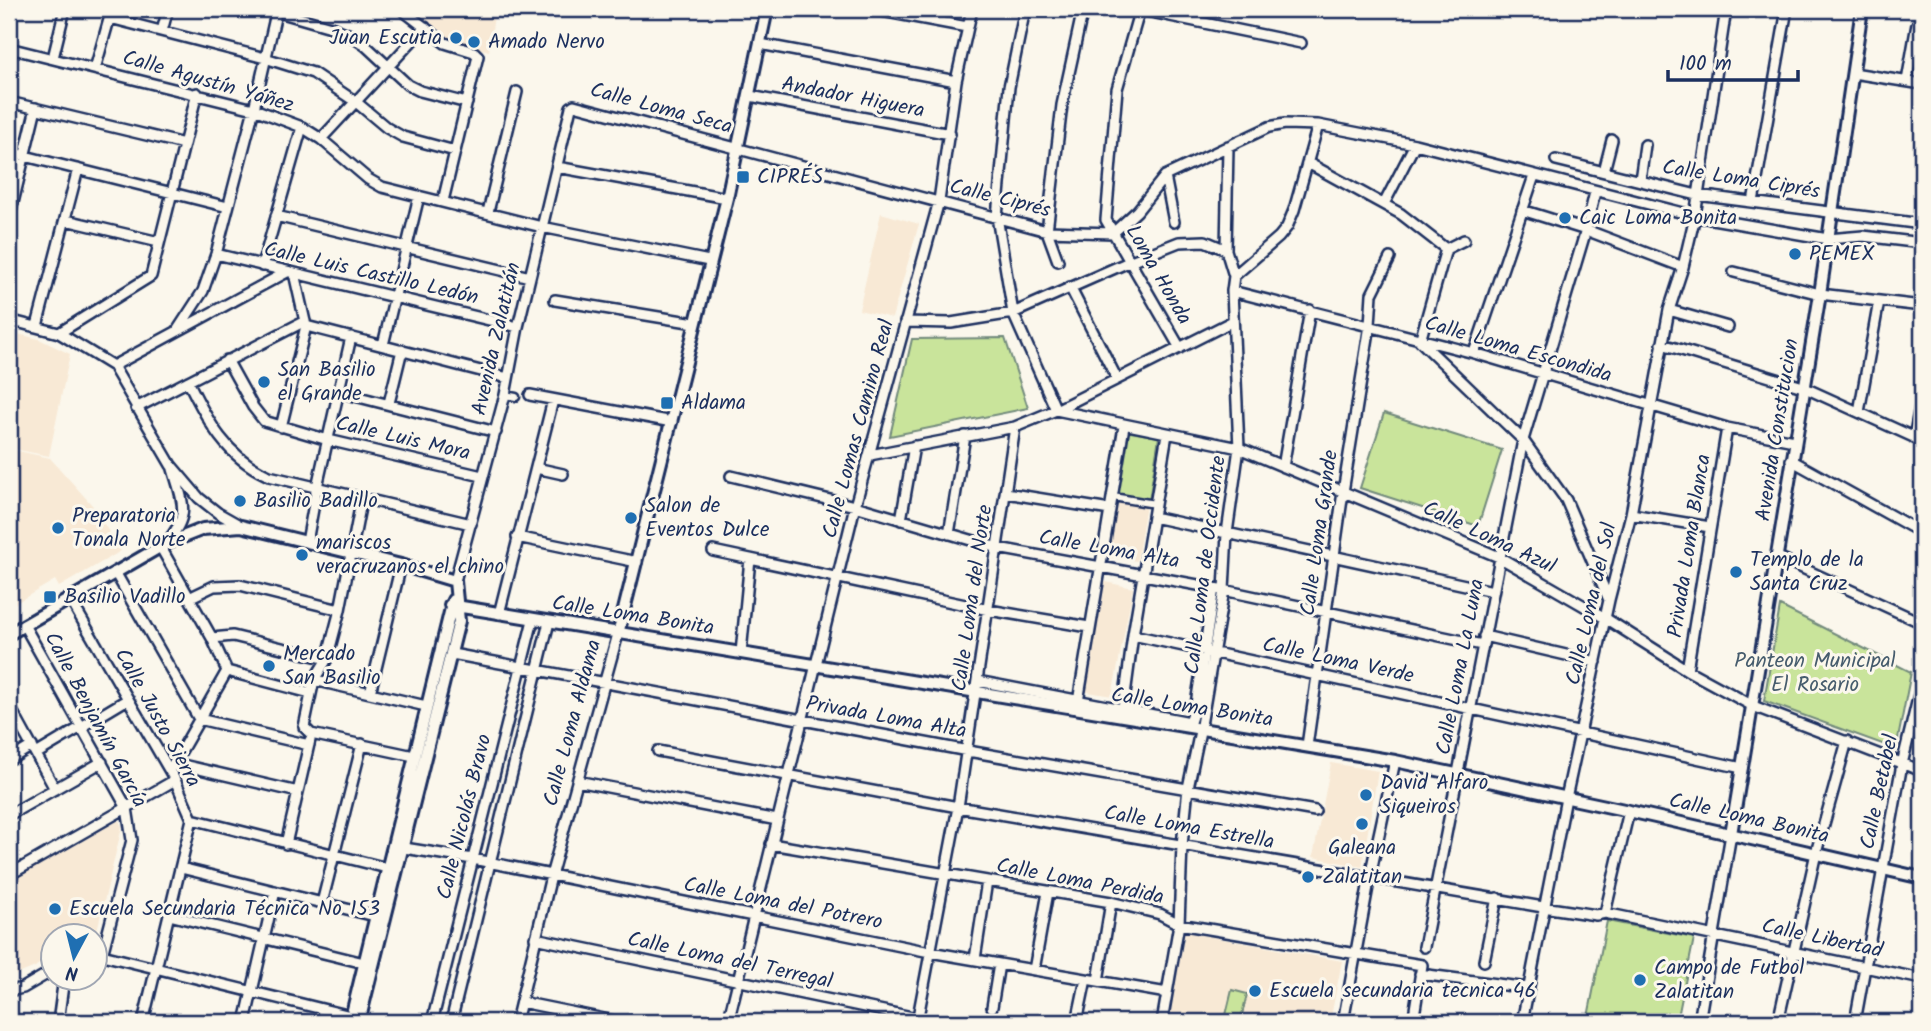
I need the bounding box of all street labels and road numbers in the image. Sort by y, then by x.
street label: Calle Agustín Yáñez [118,42,298,122]
street label: Andador Higuera [779,68,927,128]
street label: Calle Loma Seca [586,74,736,144]
street label: Calle Loma Ciprés [1660,151,1822,209]
street label: Calle Ciprés [946,170,1054,228]
street label: Loma Honda [1116,219,1200,331]
street label: Calle Luis Castillo Ledón [260,233,482,315]
street label: Avenida Zalatitán [463,259,531,419]
street label: Calle Loma Escondida [1420,307,1616,393]
street label: Calle Lomas Camino Real [814,316,904,542]
street label: Avenida Constitucion [1747,336,1809,524]
street label: Calle Luis Mora [332,407,474,471]
street label: Calle Loma Grande [1292,447,1348,618]
street label: Privada Loma Blanca [1659,452,1721,640]
street label: Calle Loma de Occidente [1176,453,1236,676]
street label: Calle Loma Azul [1417,493,1561,583]
street label: Calle Loma del Norte [944,502,1003,694]
street label: Calle Loma del Sol [1557,519,1627,689]
street label: Calle Loma Alta [1036,521,1182,579]
street label: Calle Loma La Luna [1428,576,1494,758]
street label: Calle Loma Bonita [550,587,716,645]
street label: Calle Benjamín García [35,626,155,814]
street label: Calle Loma Verde [1259,629,1417,693]
street label: Calle Loma Aldama [535,636,611,810]
street label: Calle Justo Sierra [105,642,209,794]
street label: Calle Loma Bonita [1109,679,1275,737]
street label: Privada Loma Alta [803,688,969,748]
street label: Calle Nicolás Bravo [428,731,502,903]
street label: Calle Betabel [1852,731,1908,853]
street label: Calle Loma Bonita [1666,785,1832,853]
street label: Calle Loma Estrella [1101,797,1277,859]
street label: Calle Loma Perdida [993,850,1167,914]
street label: Calle Loma del Potrero [681,869,885,939]
street label: Calle Libertad [1758,910,1886,968]
street label: Calle Loma del Terregal [624,923,836,999]

